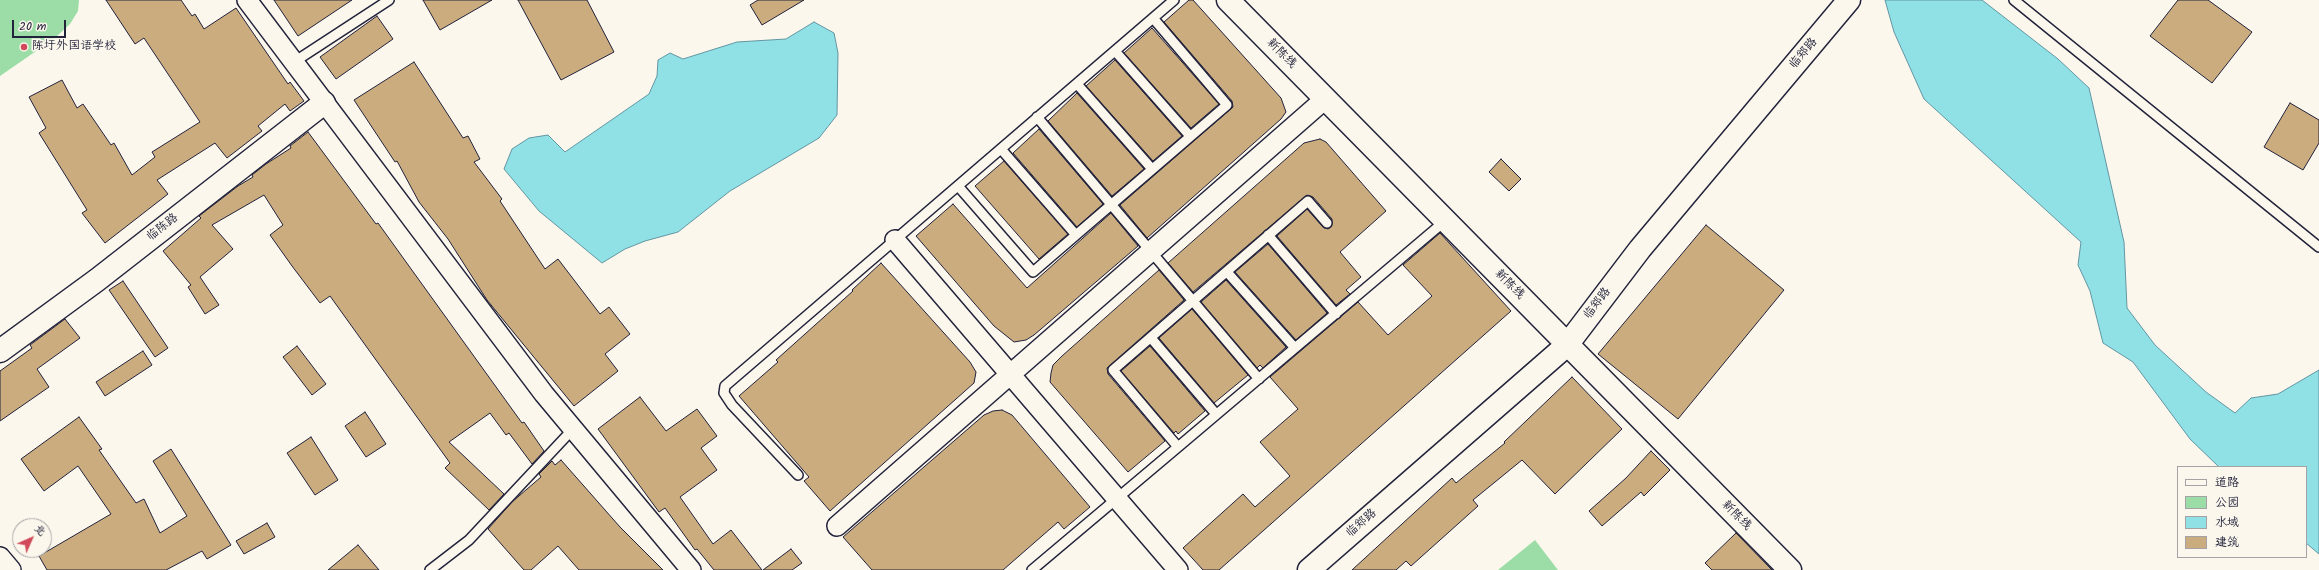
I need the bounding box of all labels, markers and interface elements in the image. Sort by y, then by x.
scale bar [14,12,68,38]
text: 20 m [19,17,46,36]
street label: 新陈线 [1263,36,1299,72]
street label: 临郑路 [1787,36,1821,72]
place label: 陈圩外国语学校 [32,40,116,54]
marker: 陈圩外国语学校 [19,42,29,52]
street label: 临陈路 [144,211,182,245]
street label: 新陈线 [1491,267,1527,303]
street label: 临郑路 [1581,285,1615,323]
legend [2177,466,2307,558]
text: 道路 [2215,473,2239,492]
text: 公园 [2215,493,2239,512]
street label: 新陈线 [1718,498,1754,534]
street label: 临郑路 [1344,507,1380,541]
text: 水域 [2215,513,2239,532]
north arrow [12,518,52,558]
text: 北 [30,520,50,540]
text: 建筑 [2215,533,2239,552]

